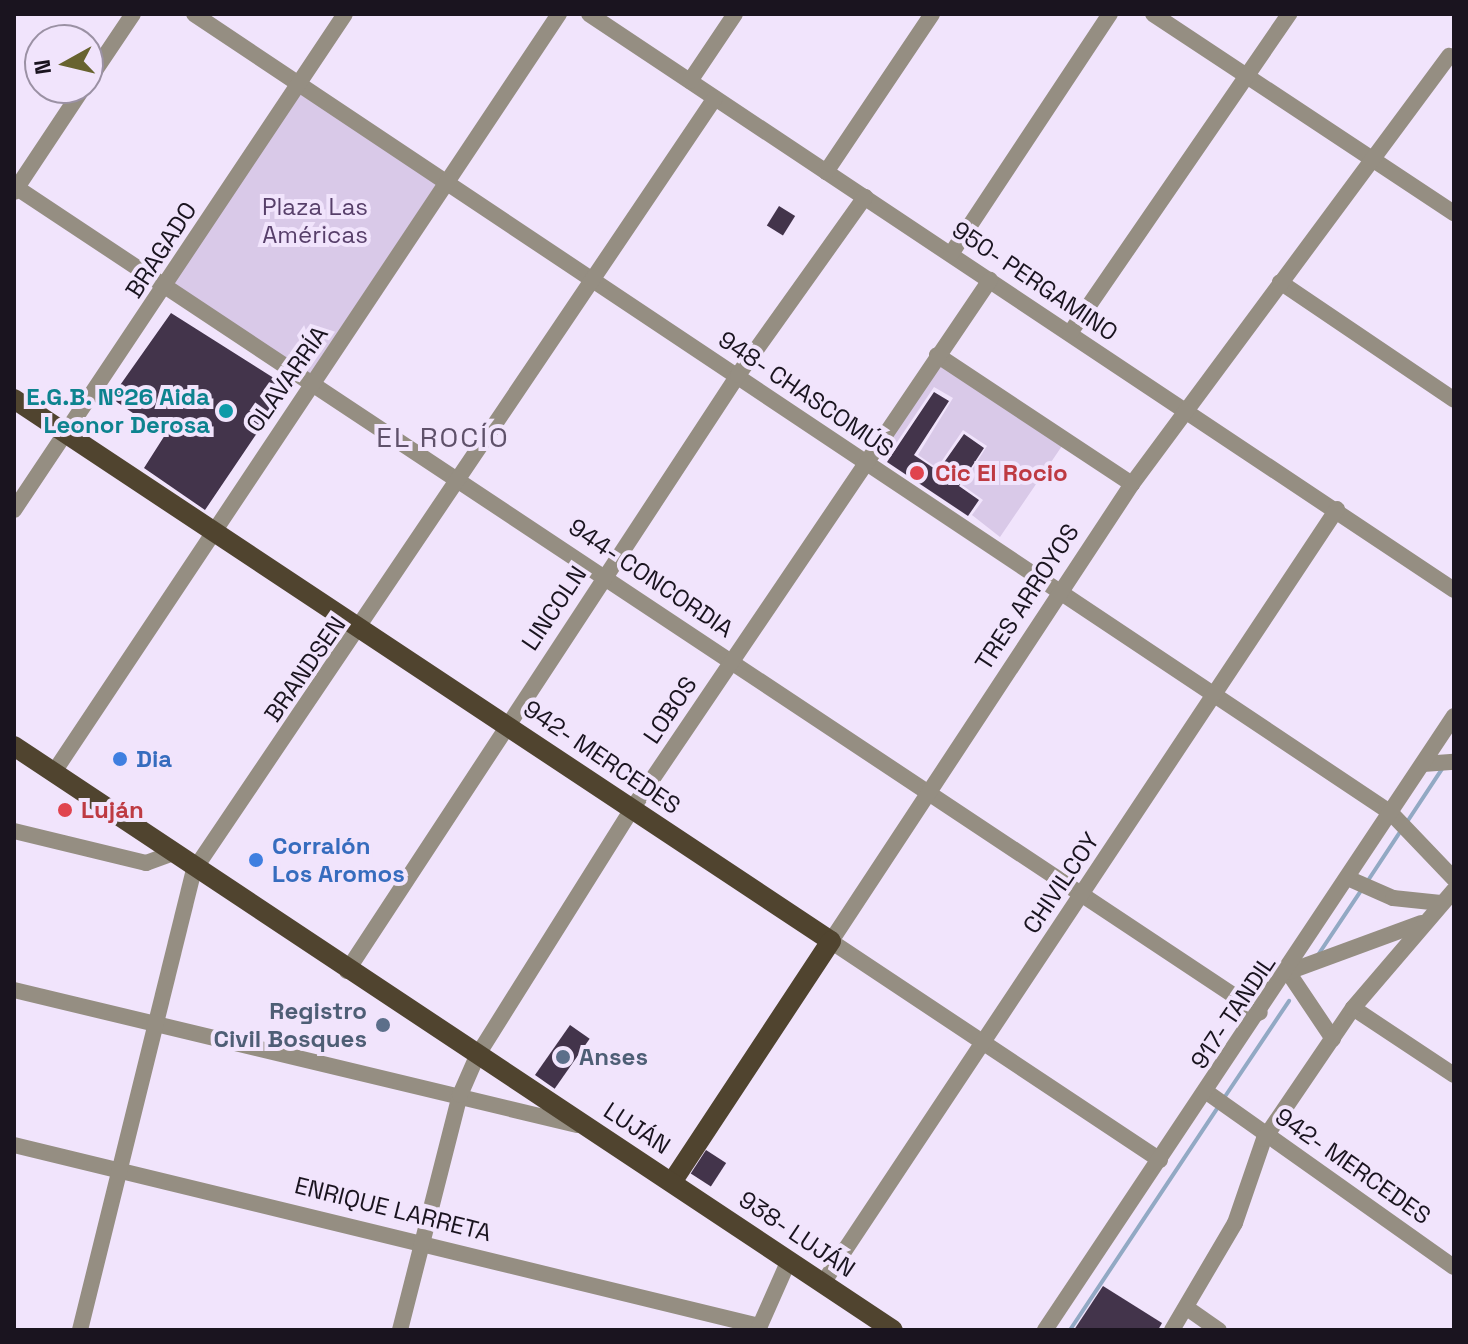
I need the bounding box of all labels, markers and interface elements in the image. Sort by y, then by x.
north arrow [24,24,104,104]
text: N [27,58,57,76]
park label: Plaza Las Américas [262,193,368,249]
street label: BRAGADO [119,197,203,303]
street label: 950- PERGAMINO [946,215,1124,347]
street label: OLAVARRÍA [240,320,334,438]
street label: 948- CHASCOMÚS [713,325,899,463]
place label: E.G.B. Nº26 Aida Leonor Derosa [25,383,210,439]
marker: E.G.B. Nº26 Aida Leonor Derosa [217,402,235,420]
district label: EL ROCÍO [376,420,510,454]
place label: Cic El Rocio [935,459,1068,487]
marker: Cic El Rocio [906,462,928,484]
street label: 944- CONCORDIA [563,512,739,644]
street label: TRES ARROYOS [969,518,1085,676]
street label: LINCOLN [515,560,593,656]
street label: BRANDSEN [258,611,352,727]
street label: LOBOS [637,671,703,749]
street label: 942- MERCEDES [518,694,686,820]
place label: Dia [136,745,172,773]
marker: Dia [111,750,129,768]
place label: Luján [81,796,144,824]
marker: Luján [56,801,74,819]
street label: CHIVILCOY [1017,827,1105,939]
place label: Corralón Los Aromos [272,832,405,888]
marker: Corralón Los Aromos [247,851,265,869]
street label: 917- TANDIL [1184,949,1282,1075]
place label: Registro Civil Bosques [213,997,367,1053]
marker: Registro Civil Bosques [374,1016,392,1034]
place label: Anses [579,1043,648,1071]
marker: Anses [554,1048,572,1066]
street label: LUJÁN [598,1096,676,1160]
street label: 942- MERCEDES [1270,1102,1436,1230]
street label: ENRIQUE LARRETA [292,1171,494,1247]
street label: 938- LUJÁN [733,1184,861,1284]

